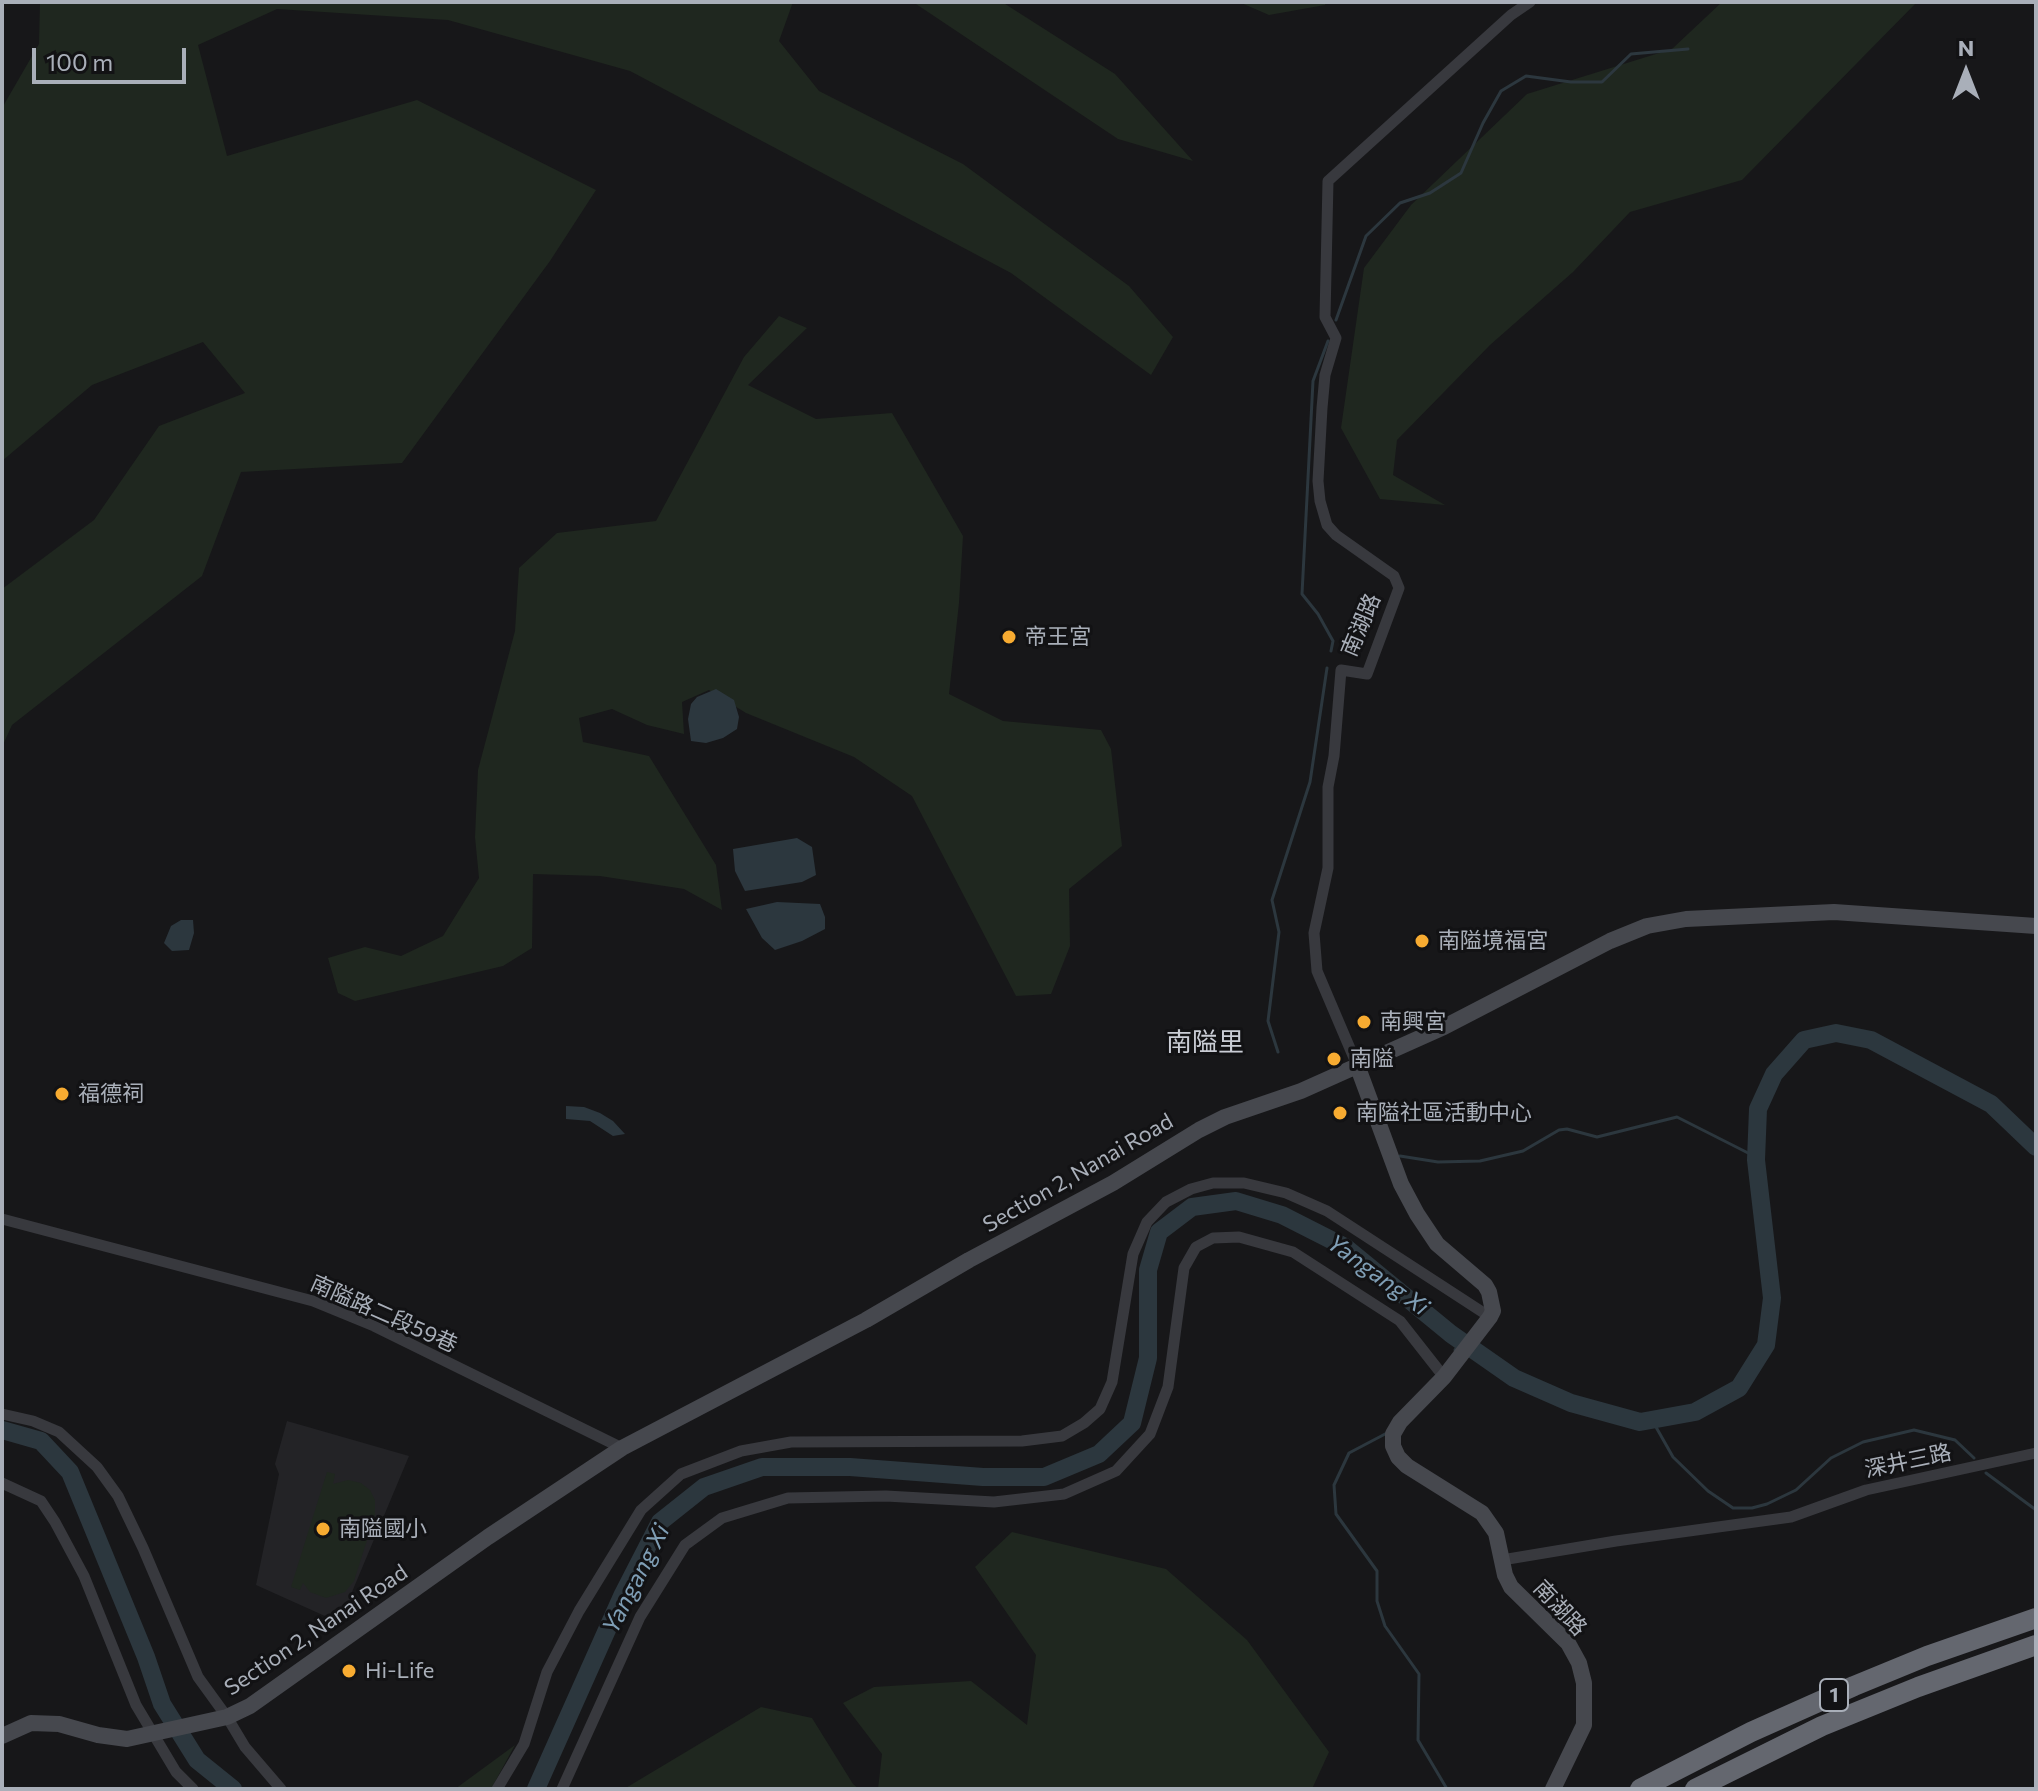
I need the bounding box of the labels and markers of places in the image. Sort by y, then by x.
place label: 帝王宮 [1025,624,1091,650]
marker: 帝王宮 [1000,628,1018,646]
place label: 南隘境福宮 [1438,928,1548,954]
marker: 南隘境福宮 [1413,932,1431,950]
place label: 南興宮 [1380,1009,1446,1035]
marker: 南興宮 [1355,1013,1373,1031]
place label: 南隘 [1350,1046,1394,1072]
marker: 南隘 [1325,1050,1343,1068]
place label: 福德祠 [78,1081,144,1107]
marker: 福德祠 [53,1085,71,1103]
place label: 南隘社區活動中心 [1356,1100,1532,1126]
marker: 南隘社區活動中心 [1331,1104,1349,1122]
place label: 南隘國小 [339,1516,427,1542]
marker: 南隘國小 [314,1520,332,1538]
place label: Hi-Life [365,1658,434,1684]
marker: Hi-Life [340,1662,358,1680]

